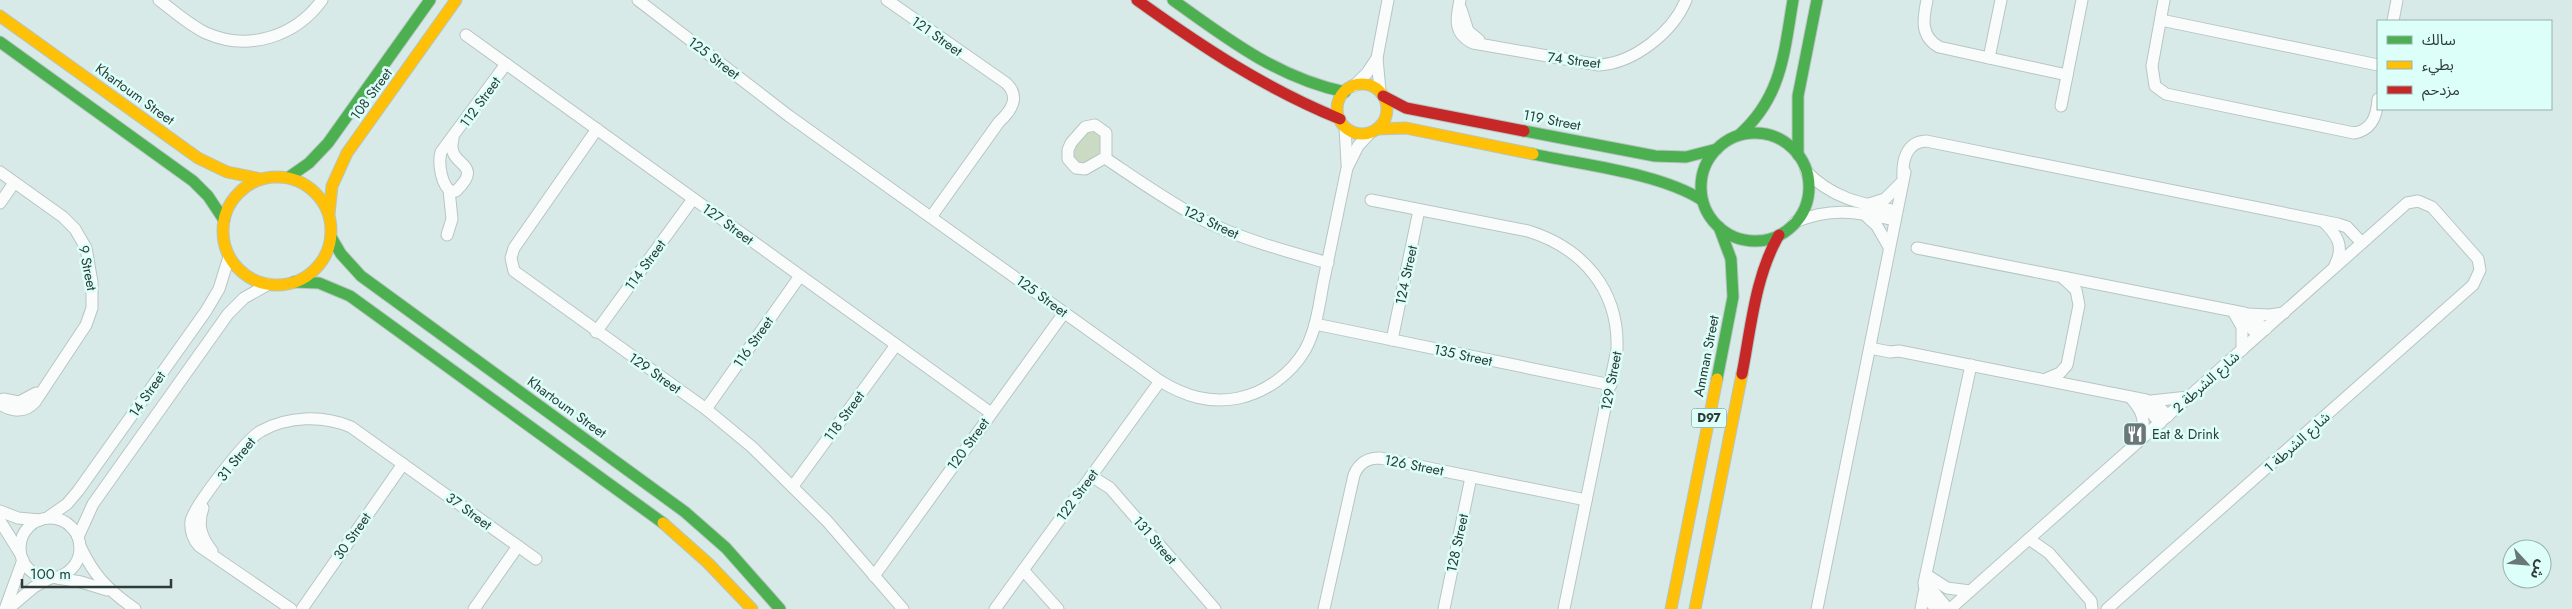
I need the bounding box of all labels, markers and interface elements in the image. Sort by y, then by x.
street label: 121 Street [907,11,967,61]
legend [2377,20,2552,110]
text: سالك [2422,29,2456,51]
street label: 125 Street [684,32,744,84]
street label: 74 Street [1546,47,1602,73]
text: بطيء [2422,54,2454,76]
street label: Khartoum Street [91,58,179,130]
street label: 108 Street [345,63,397,124]
street label: 112 Street [455,72,506,131]
text: مزدحم [2422,79,2460,101]
street label: 119 Street [1521,105,1583,135]
street label: 127 Street [698,199,758,250]
street label: 123 Street [1180,200,1243,244]
street label: 114 Street [620,235,671,294]
street label: 124 Street [1390,243,1422,306]
street label: 9 Street [74,244,102,293]
street label: 125 Street [1012,270,1073,322]
street label: 116 Street [728,312,778,372]
street label: Amman Street [1688,313,1724,399]
street label: 135 Street [1432,339,1495,371]
street label: شارع الشرطة 2 [2168,346,2245,418]
street label: 129 Street [625,348,686,399]
street label: 129 Street [1595,349,1627,412]
street label: 14 Street [124,366,170,421]
street label: Khartoum Street [523,371,611,443]
street label: 118 Street [819,386,869,445]
street label: شارع الشرطة 1 [2260,407,2335,478]
road number: D97 [1692,408,1726,428]
street label: 120 Street [942,413,994,474]
restaurant icon: Eat & Drink [2122,421,2148,447]
place label: Eat & Drink [2152,424,2220,444]
street label: 31 Street [212,432,260,485]
street label: 126 Street [1383,449,1446,481]
street label: 122 Street [1051,464,1103,525]
street label: 37 Street [442,488,497,535]
street label: 30 Street [328,508,376,564]
street label: 128 Street [1441,511,1473,574]
street label: 131 Street [1128,512,1182,569]
north arrow [2502,539,2552,589]
scale bar [22,556,171,588]
text: ش [2525,557,2552,583]
text: 100 m [30,563,71,585]

